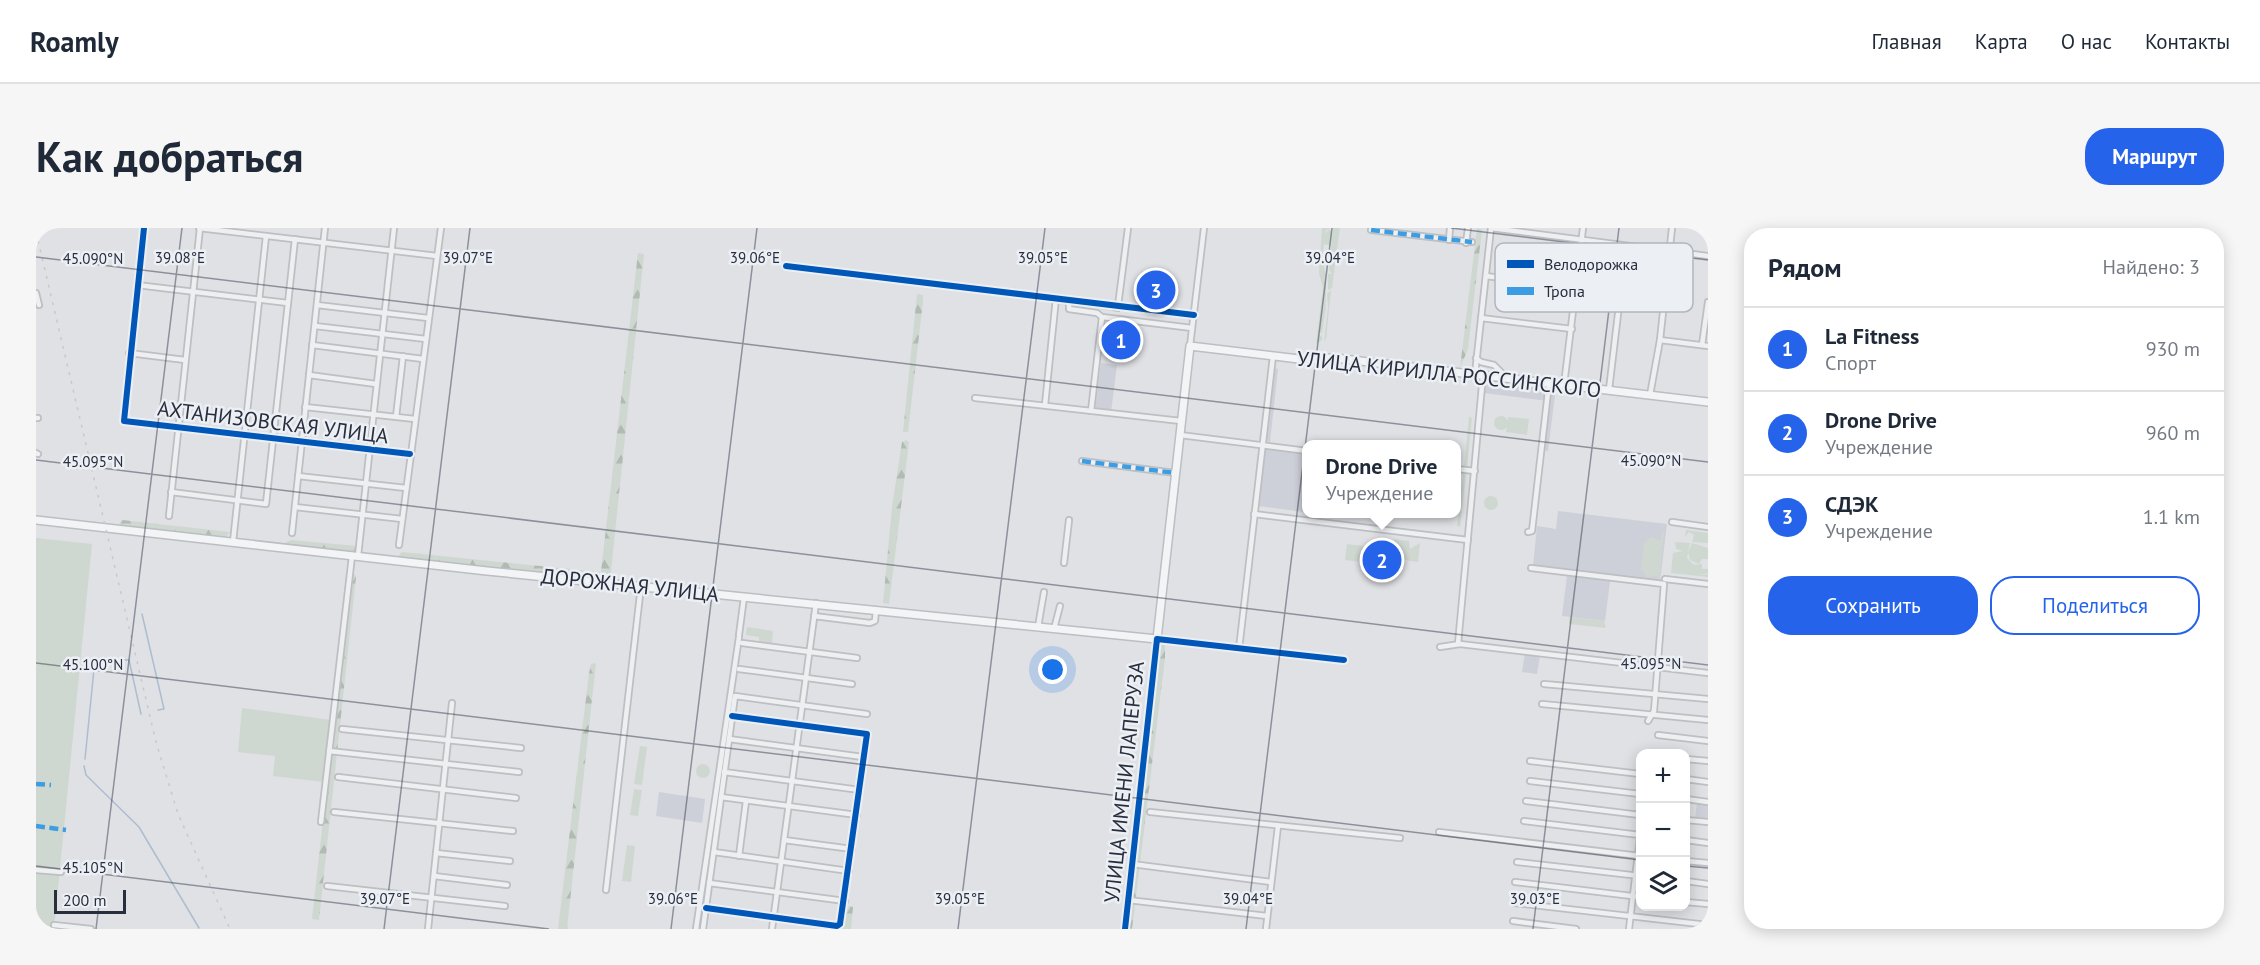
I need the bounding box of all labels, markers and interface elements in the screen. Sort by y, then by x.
text: Roamly [30,23,119,60]
text: Главная [1871,28,1942,55]
text: Карта [1975,28,2028,55]
text: О нас [2061,28,2112,55]
text: Контакты [2145,28,2230,55]
button: Маршрут [2085,128,2224,185]
text: Как добраться [36,129,303,184]
legend [1495,243,1693,312]
text: 39.08°E [155,248,205,267]
text: 39.07°E [443,248,493,267]
text: 39.06°E [730,248,780,267]
text: 39.05°E [1018,248,1068,267]
text: 39.04°E [1305,248,1355,267]
text: 45.090°N [63,249,123,268]
text: Рядом [1768,251,1842,284]
text: Велодорожка [1544,254,1638,274]
text: Найдено: 3 [2103,254,2200,280]
pin: 3 [1136,268,1176,312]
text: Тропа [1544,281,1585,301]
pin: 1 [1102,318,1140,362]
text: La Fitness [1825,322,1919,350]
text: 1 [1782,336,1793,362]
text: 930 m [2146,336,2200,362]
street label: УЛИЦА КИРИЛЛА РОССИНСКОГО [1296,345,1602,403]
text: Спорт [1825,350,1876,376]
street label: АХТАНИЗОВСКАЯ УЛИЦА [156,394,391,450]
text: Drone Drive [1825,406,1937,434]
text: 2 [1782,420,1793,446]
text: 960 m [2146,420,2200,446]
text: Учреждение [1825,434,1933,460]
popup [1302,440,1461,518]
text: 45.090°N [1621,451,1681,470]
text: 45.095°N [63,452,123,471]
text: Drone Drive [1326,452,1437,480]
text: Учреждение [1326,480,1433,506]
text: СДЭК [1825,490,1879,518]
text: 3 [1782,504,1793,530]
text: 1.1 km [2143,504,2200,530]
text: Учреждение [1825,518,1933,544]
pin: 2 [1362,538,1402,582]
street label: ДОРОЖНАЯ УЛИЦА [540,562,721,608]
button: Сохранить [1768,576,1978,635]
button: Поделиться [1990,576,2200,635]
text: 45.095°N [1621,654,1681,673]
text: 45.100°N [63,655,123,674]
your location [1038,655,1067,684]
street label: УЛИЦА ИМЕНИ ЛАПЕРУЗА [1098,659,1150,904]
map controls [1636,749,1690,911]
button: + [1636,749,1690,803]
button: − [1636,803,1690,857]
button: layers [1636,857,1690,911]
text: 45.105°N [63,858,123,877]
scale bar [54,887,126,914]
text: 39.07°E [360,889,410,908]
text: 39.06°E [648,889,698,908]
text: 39.05°E [935,889,985,908]
text: 39.04°E [1223,889,1273,908]
text: 39.03°E [1510,889,1560,908]
text: 200 m [63,890,106,910]

